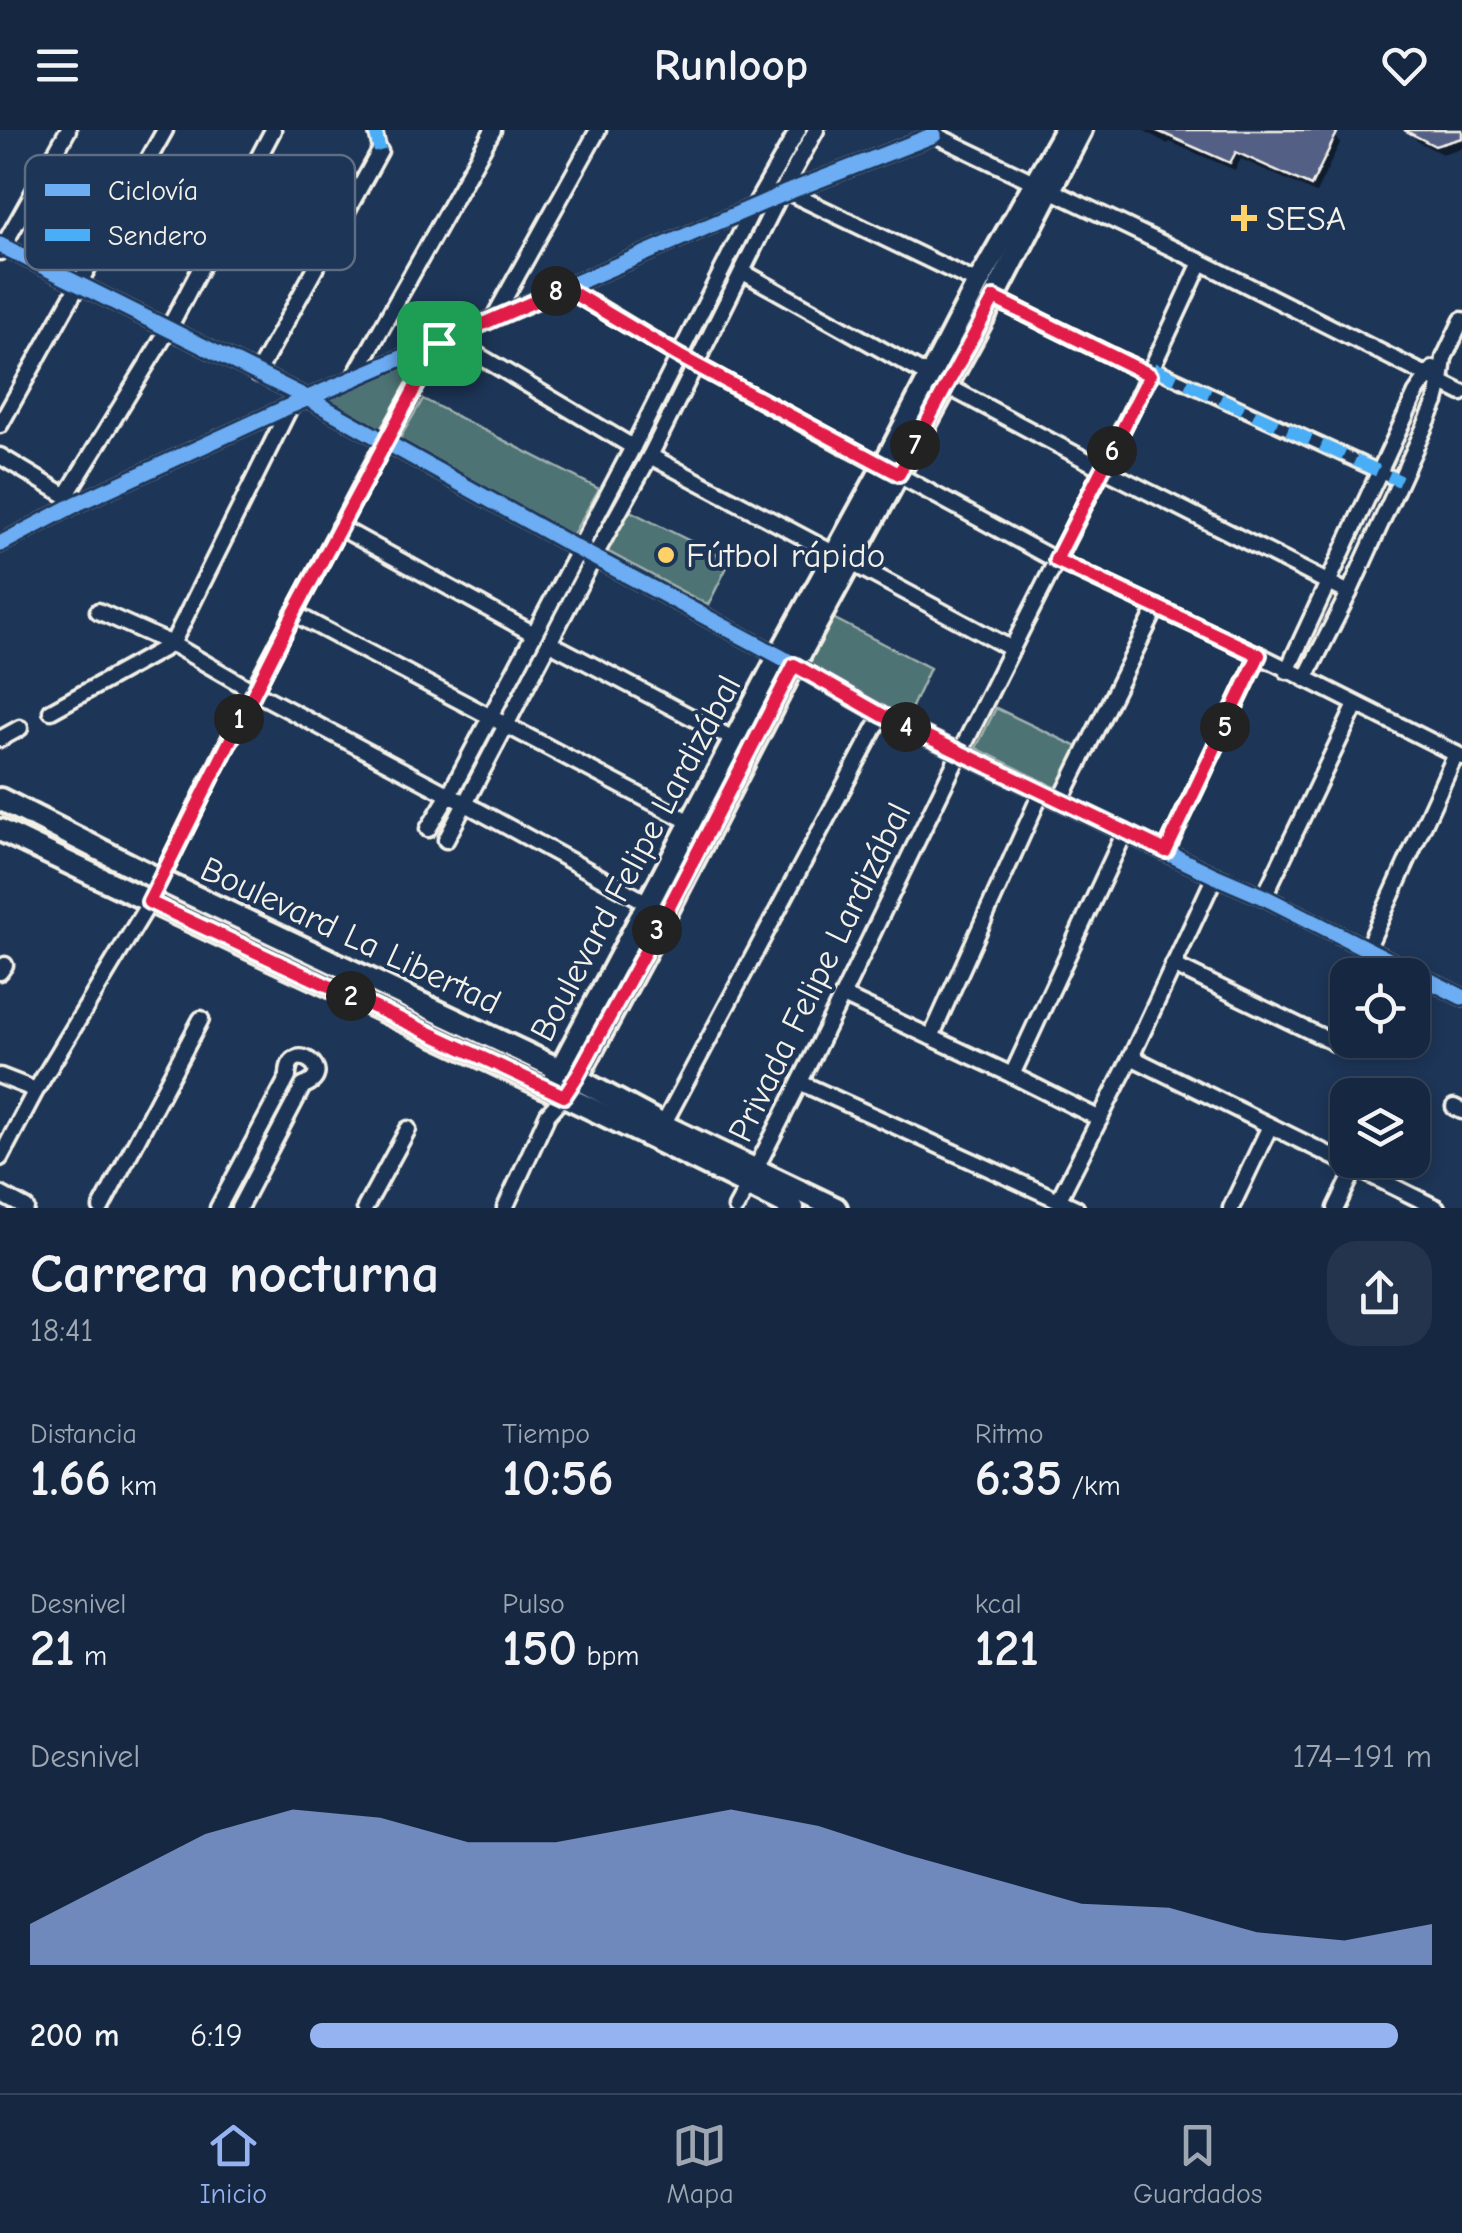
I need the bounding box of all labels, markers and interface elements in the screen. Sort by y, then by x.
icon: menu [30,38,85,93]
icon: heart [1377,38,1432,93]
text: Runloop [654,39,808,91]
legend [25,155,355,270]
text: Ciclovía [108,175,198,207]
place label: SESA [1266,198,1346,239]
marker: SESA [1231,205,1257,231]
text: Sendero [108,220,207,252]
pin: 8 [531,266,581,316]
text: 8 [549,275,563,307]
pin [397,301,482,386]
icon: arrive [412,316,467,371]
pin: 7 [890,420,940,470]
pin: 6 [1087,426,1137,476]
text: 7 [909,429,921,461]
text: 6 [1105,435,1119,467]
place label: Fútbol rápido [686,535,885,576]
marker: Fútbol rápido [655,544,677,566]
street label: Boulevard Felipe Lardizábal [521,668,749,1048]
pin: 1 [214,694,264,744]
pin: 4 [881,702,931,752]
pin: 5 [1200,702,1250,752]
text: 1 [233,703,245,735]
text: 4 [899,711,913,743]
text: 5 [1218,711,1232,743]
street label: Privada Felipe Lardizábal [719,796,919,1148]
street label: Boulevard La Libertad [194,848,507,1023]
pin: 3 [632,905,682,955]
text: 3 [650,914,664,946]
map controls [1330,958,1430,1178]
button: locate [1330,958,1430,1058]
pin: 2 [326,971,376,1021]
text: 2 [344,980,358,1012]
button: layers [1330,1078,1430,1178]
button: share [1327,1241,1432,1346]
text: Carrera nocturna [30,1242,439,1306]
text: 18:41 [30,1312,93,1349]
text: Distancia [30,1418,137,1450]
text: Tiempo [502,1418,590,1450]
text: Ritmo [975,1418,1044,1450]
text: 1.66 [30,1450,111,1508]
text: 10:56 [502,1450,614,1508]
text: 6:35 [975,1450,1062,1508]
text: km [111,1470,157,1502]
text: /km [1062,1470,1121,1502]
text: Desnivel [30,1588,126,1620]
text: Pulso [502,1588,565,1620]
text: kcal [975,1588,1022,1620]
text: 21 [30,1620,75,1678]
text: 150 [502,1620,577,1678]
text: 121 [975,1620,1039,1678]
text: m [75,1640,107,1672]
text: bpm [577,1640,640,1672]
text: Desnivel [30,1738,140,1775]
text: 174–191 m [1293,1738,1432,1775]
text: 200 m [30,2017,119,2054]
text: 6:19 [190,2017,243,2054]
tab: Inicio [200,2118,267,2210]
tab: Mapa [666,2118,734,2210]
tab: Guardados [1133,2118,1262,2210]

